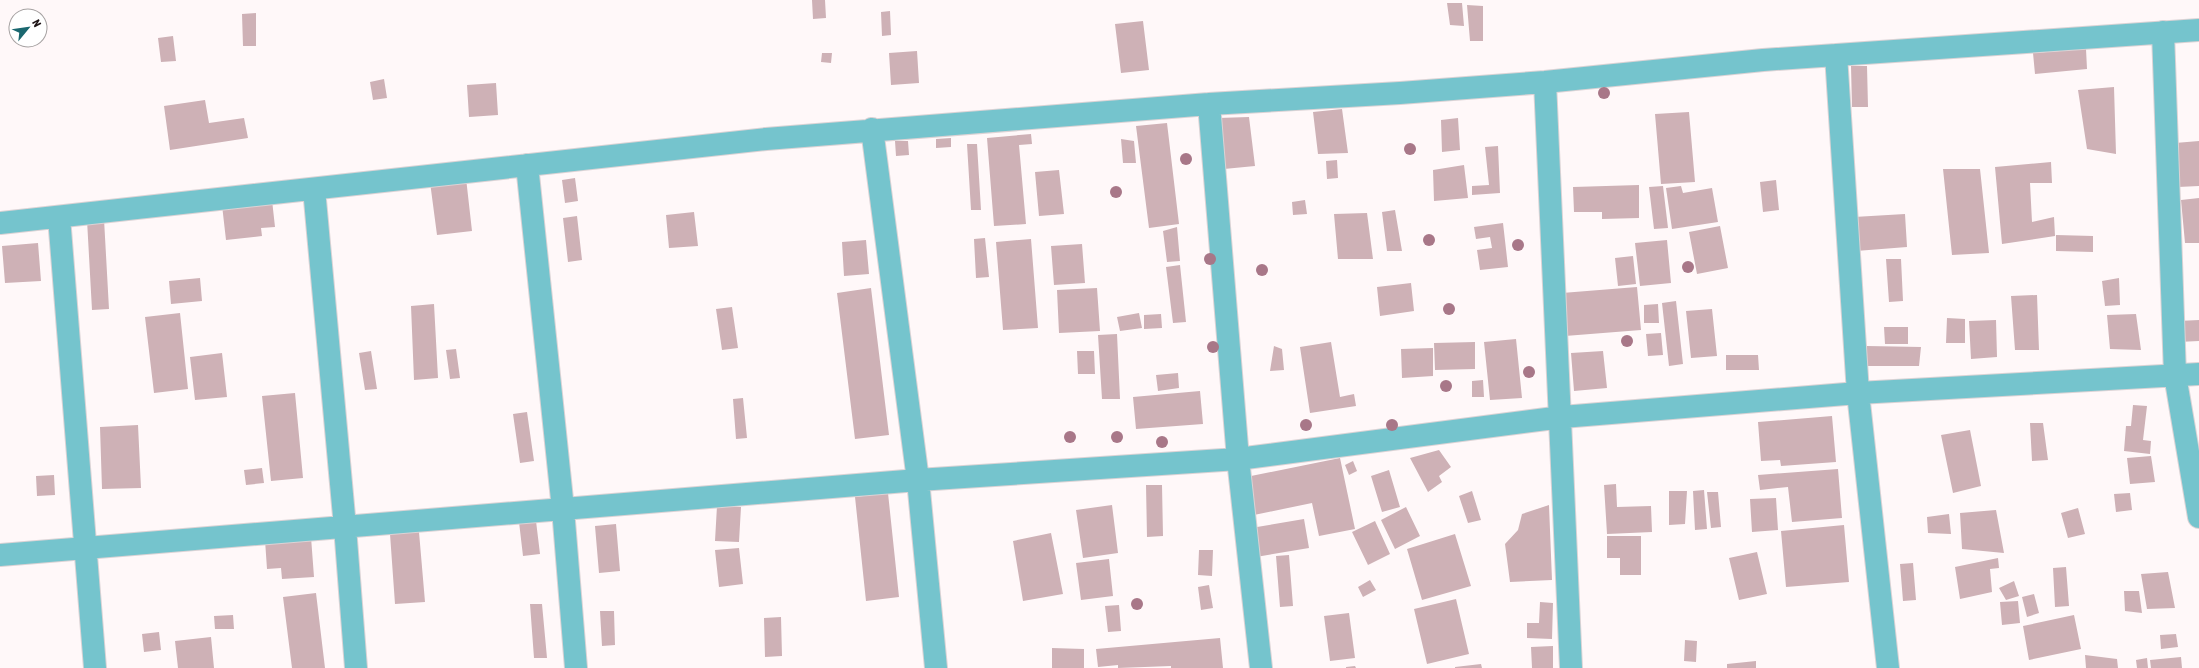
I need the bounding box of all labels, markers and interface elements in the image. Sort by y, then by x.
north arrow [8,8,48,48]
text: N [30,17,44,29]

